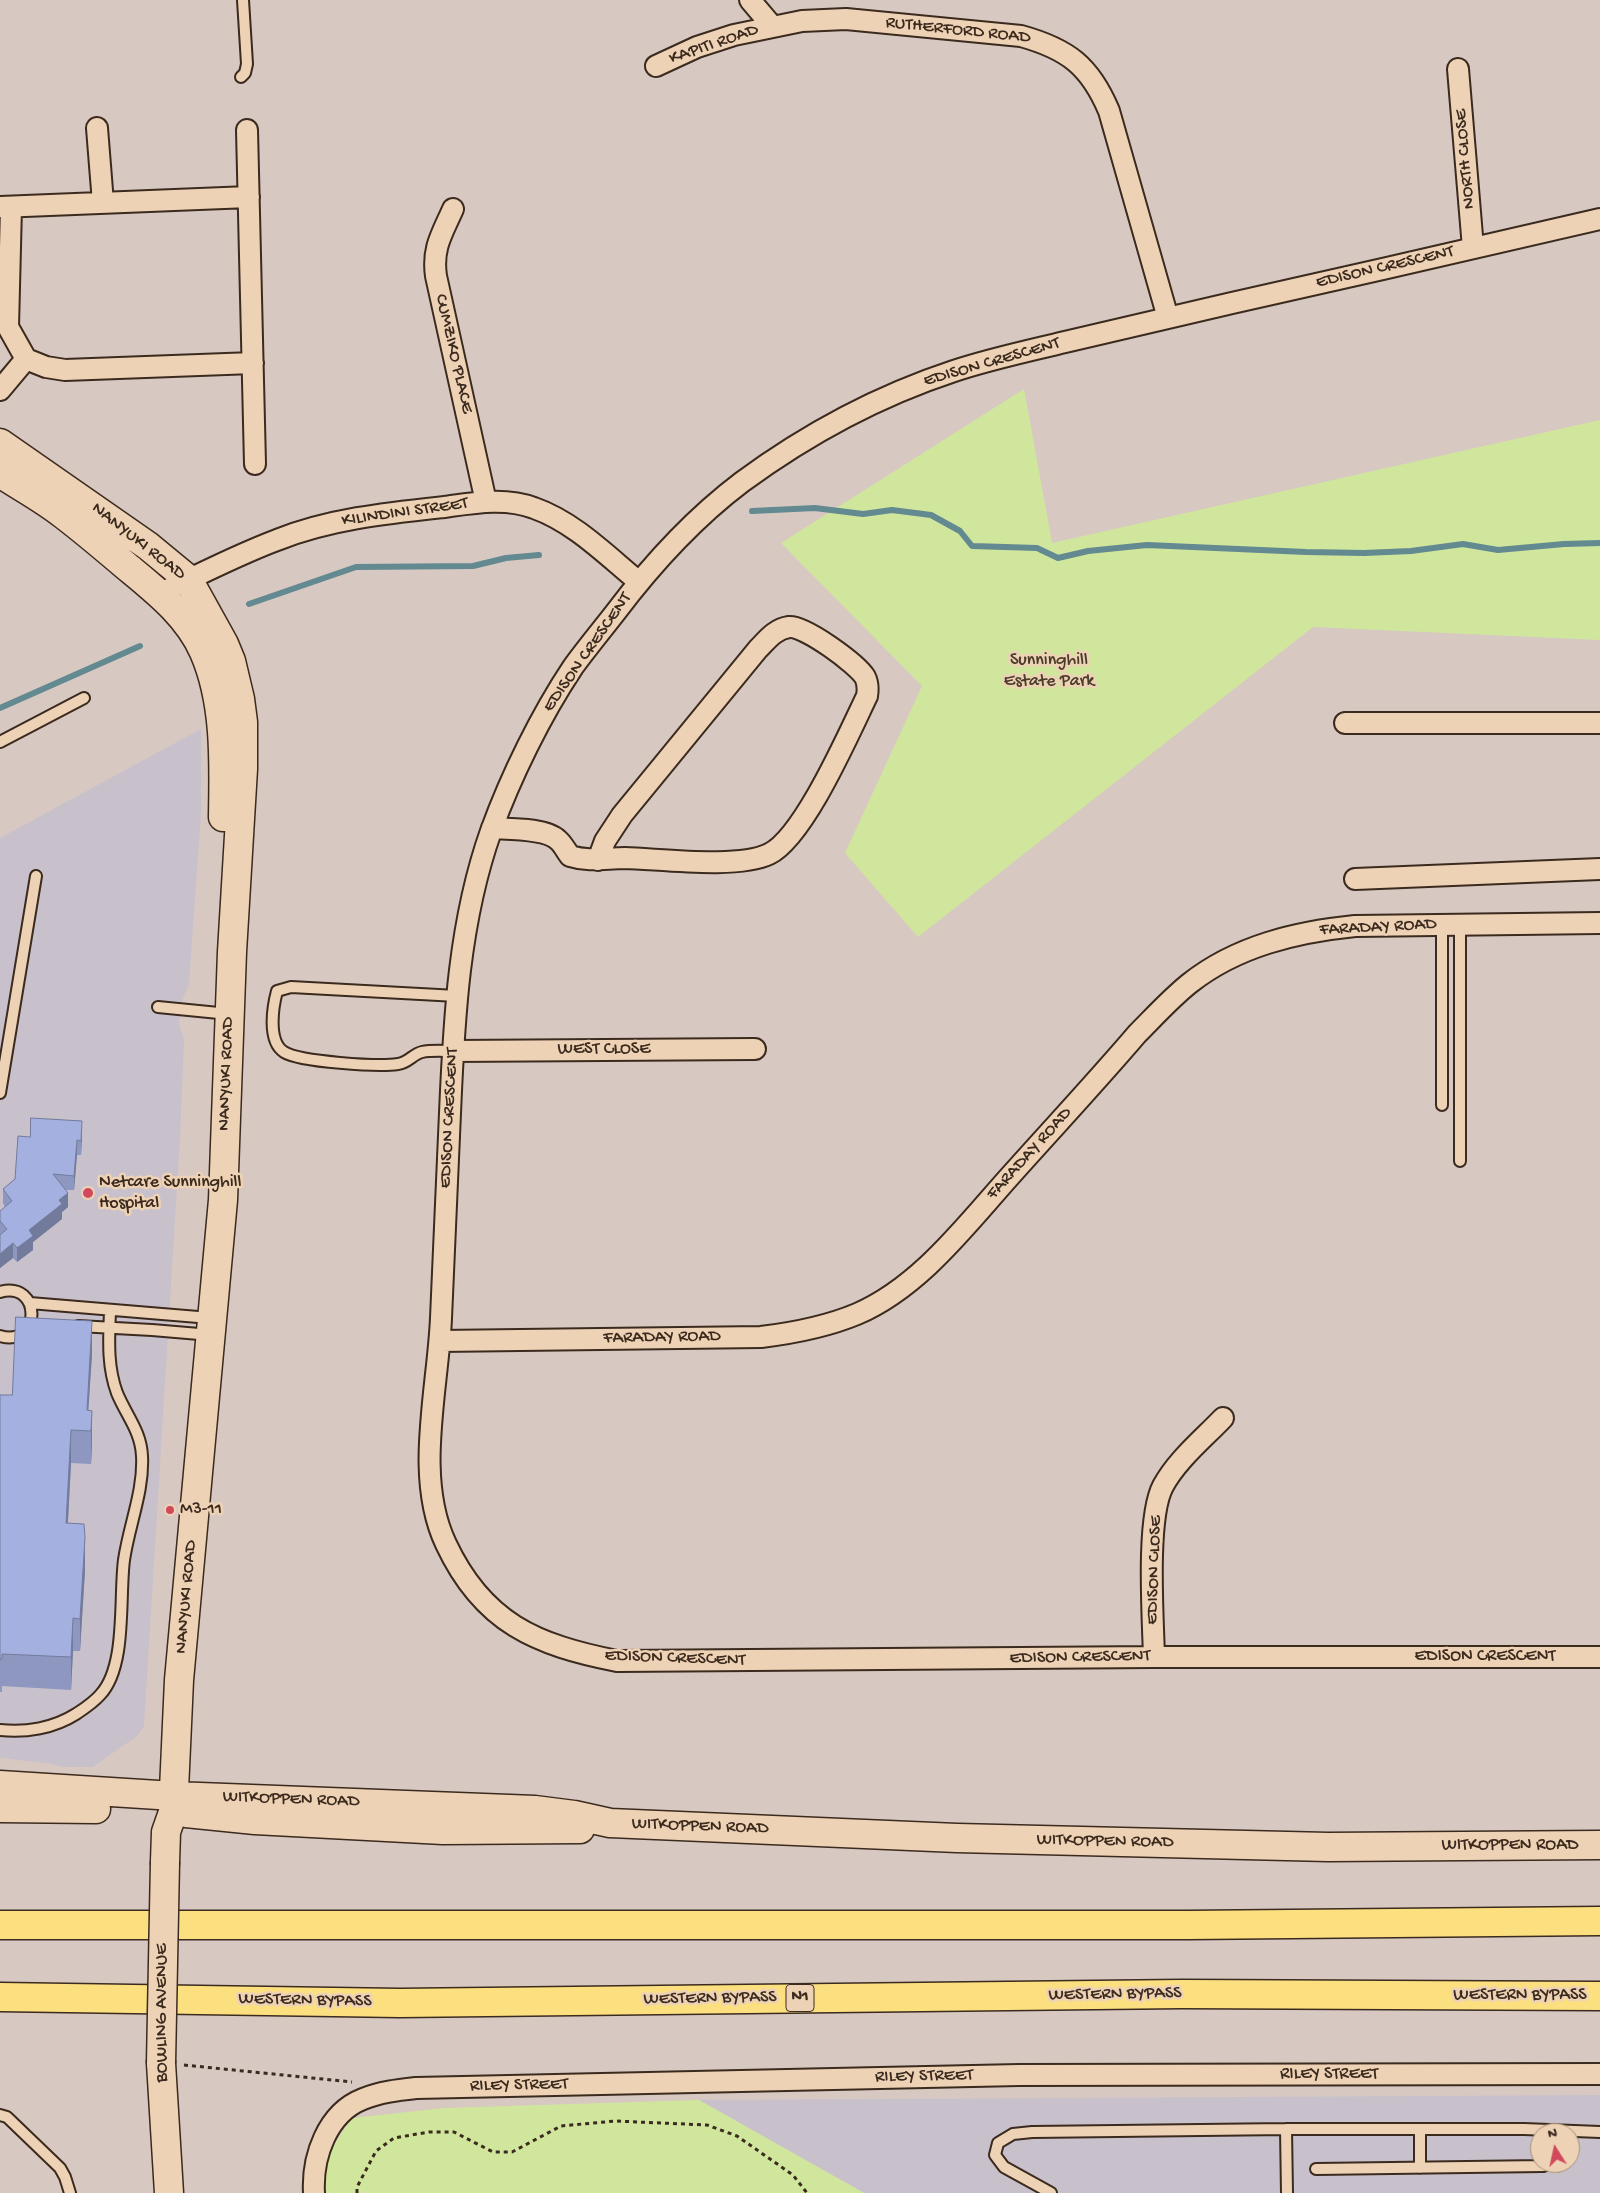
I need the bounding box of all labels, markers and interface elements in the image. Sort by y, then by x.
street label: RUTHERFORD ROAD [884,13,1032,49]
street label: KAPITI ROAD [667,20,761,70]
street label: NORTH CLOSE [1451,108,1481,210]
street label: EDISON CRESCENT [1314,242,1456,294]
street label: CUMZIKO PLACE [429,292,477,416]
street label: EDISON CRESCENT [921,333,1063,393]
street label: KILINDINI STREET [340,493,470,533]
street label: NANYUKI ROAD [86,498,190,586]
street label: EDISON CRESCENT [539,589,637,717]
park label: Sunninghill Estate Park [1004,650,1094,692]
street label: FARADAY ROAD [1319,914,1437,942]
street label: NANYUKI ROAD [214,1017,240,1131]
street label: WEST CLOSE [558,1039,650,1061]
street label: EDISON CRESCENT [436,1047,464,1189]
street label: FARADAY ROAD [983,1103,1077,1205]
place label: Netcare Sunninghill Hospital [99,1172,242,1214]
marker: Netcare Sunninghill Hospital [81,1186,95,1200]
street label: FARADAY ROAD [603,1326,721,1350]
place label: M3-11 [180,1499,222,1521]
marker: M3-11 [164,1504,176,1516]
street label: EDISON CLOSE [1142,1515,1168,1625]
street label: NANYUKI ROAD [171,1539,203,1655]
street label: EDISON CRESCENT [604,1646,746,1672]
street label: EDISON CRESCENT [1009,1646,1151,1670]
street label: EDISON CRESCENT [1415,1646,1555,1668]
street label: WITKOPPEN ROAD [222,1787,360,1813]
street label: WITKOPPEN ROAD [631,1814,769,1840]
street label: WITKOPPEN ROAD [1036,1830,1174,1854]
street label: WITKOPPEN ROAD [1441,1835,1579,1857]
street label: BOWLING AVENUE [152,1944,174,2082]
street label: WESTERN BYPASS [1048,1983,1182,2007]
road number: N1 [786,1985,814,2012]
street label: WESTERN BYPASS [1453,1985,1587,2007]
street label: WESTERN BYPASS [643,1987,777,2011]
street label: WESTERN BYPASS [238,1989,372,2013]
street label: RILEY STREET [1280,2064,1378,2086]
street label: RILEY STREET [875,2065,973,2089]
street label: RILEY STREET [470,2074,568,2098]
north arrow [1530,2123,1580,2173]
text: N [1546,2125,1558,2143]

